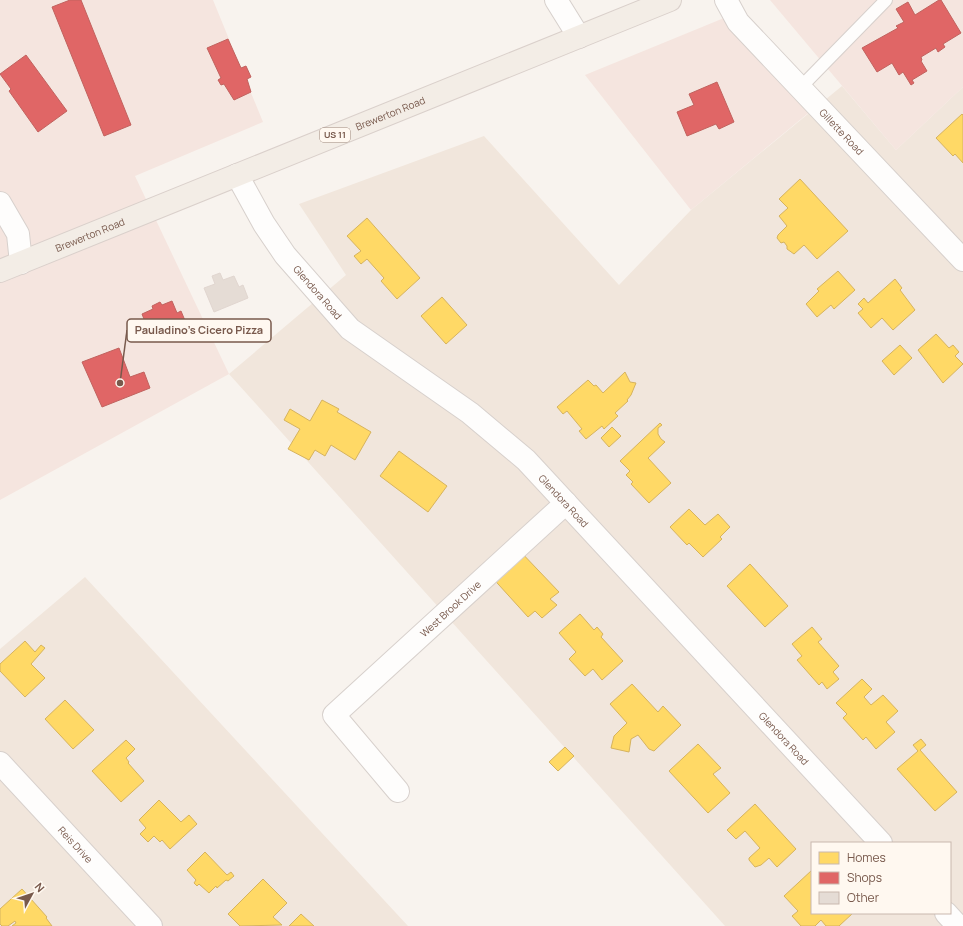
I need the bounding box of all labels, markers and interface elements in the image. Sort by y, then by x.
street label: Brewerton Road [353,93,427,133]
street label: Gillette Road [816,105,867,158]
road number: US 11 [320,128,350,142]
street label: Brewerton Road [53,214,127,255]
street label: Glendora Road [290,262,345,322]
callout: Pauladino's Cicero Pizza [127,319,271,342]
text: Pauladino's Cicero Pizza [135,322,263,337]
street label: Glendora Road [536,471,592,530]
street label: West Brook Drive [417,577,484,640]
street label: Glendora Road [756,709,812,768]
street label: Reis Drive [55,823,96,866]
legend [811,842,951,914]
text: Homes [847,849,886,866]
text: Shops [847,869,882,886]
north arrow [12,874,52,914]
text: N [32,879,48,895]
text: Other [847,889,880,906]

